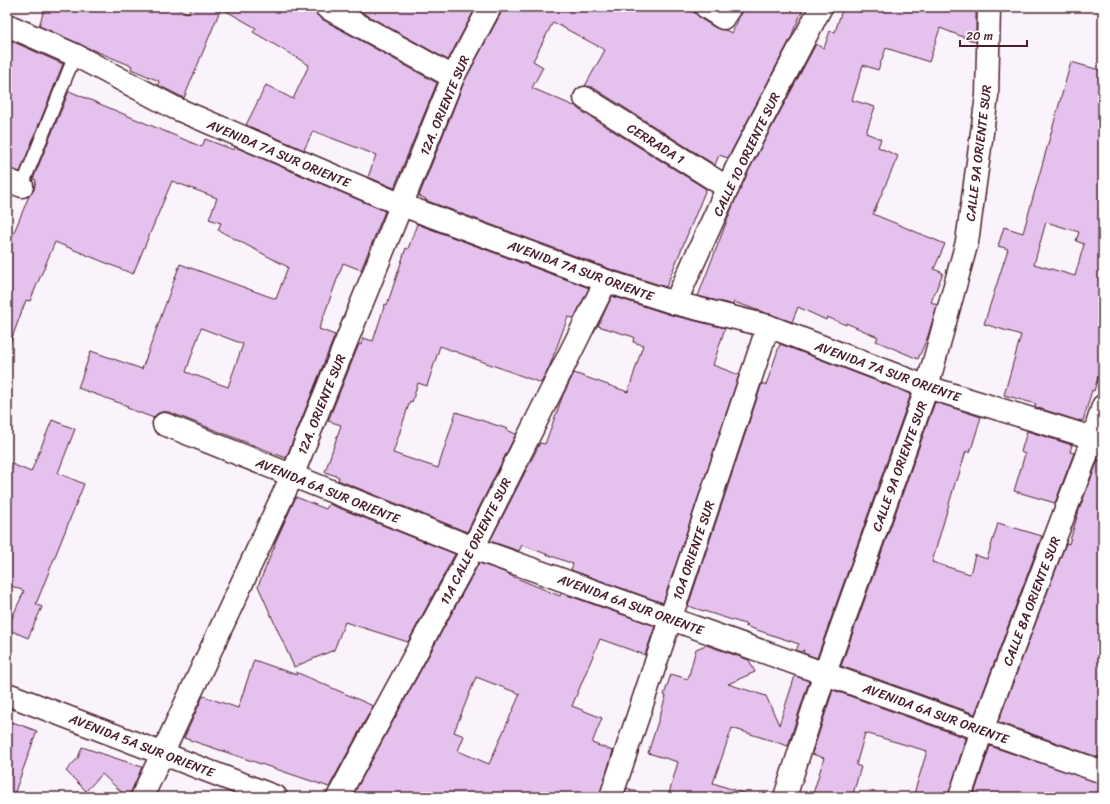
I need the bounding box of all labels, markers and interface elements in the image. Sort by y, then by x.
scale bar [960,22,1027,48]
text: 20 m [966,25,993,47]
street label: 12A. ORIENTE SUR [413,51,476,159]
street label: CALLE 9A ORIENTE SUR [959,83,998,223]
street label: CALLE 10 ORIENTE SUR [706,88,787,220]
street label: AVENIDA 7A SUR ORIENTE [203,112,355,194]
street label: CERRADA 1 [622,117,690,171]
street label: AVENIDA 7A SUR ORIENTE [504,233,658,308]
street label: AVENIDA 7A SUR ORIENTE [811,334,965,409]
street label: 12A. ORIENTE SUR [291,350,352,458]
street label: CALLE 9A ORIENTE SUR [865,398,934,535]
street label: AVENIDA 6A SUR ORIENTE [251,451,404,530]
street label: 11A CALLE ORIENTE SUR [433,473,518,609]
street label: 10A ORIENTE SUR [666,497,721,603]
street label: CALLE 8A ORIENTE SUR [996,533,1067,669]
street label: AVENIDA 6A SUR ORIENTE [554,567,708,642]
street label: AVENIDA 6A SUR ORIENTE [859,676,1013,751]
street label: AVENIDA 5A SUR ORIENTE [65,707,219,784]

